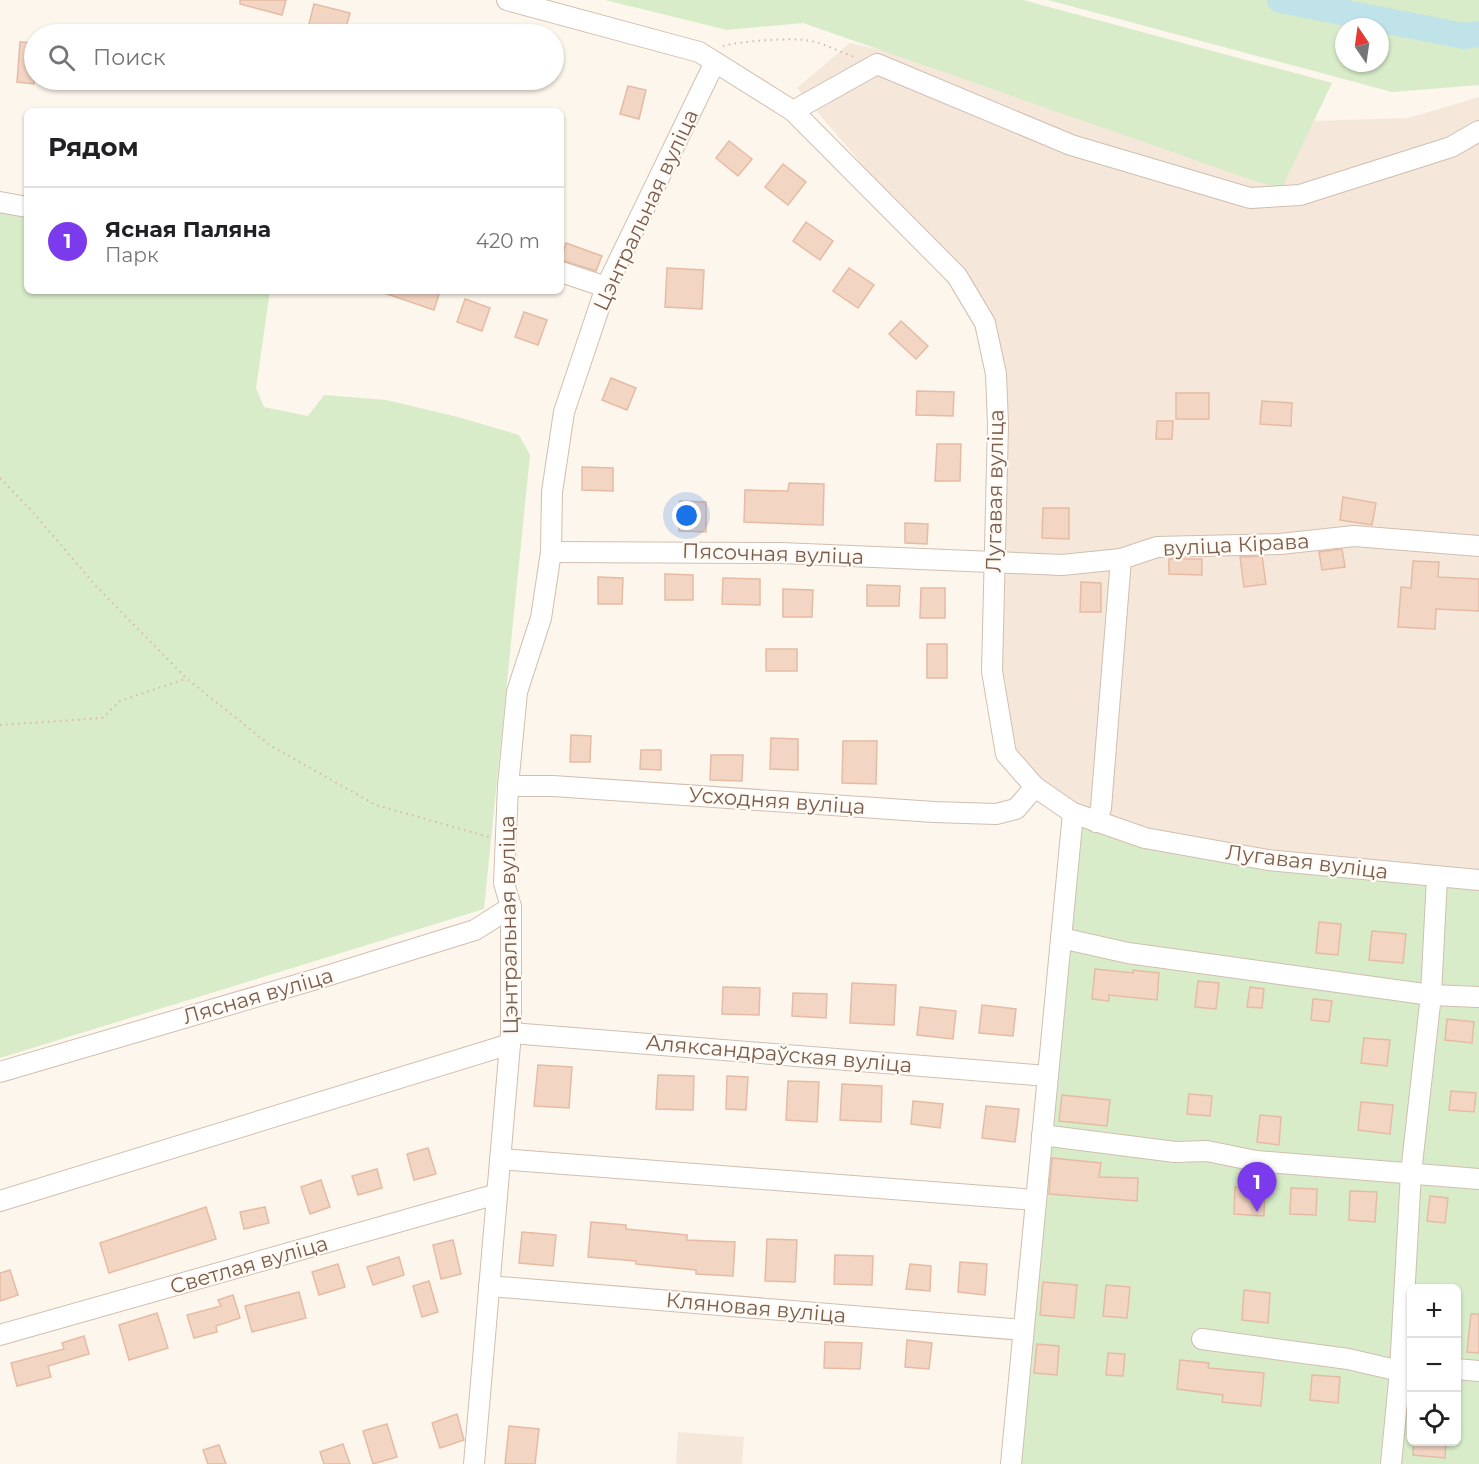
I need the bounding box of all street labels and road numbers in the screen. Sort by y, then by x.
street label: Цэнтральная вуліца [588,105,703,314]
street label: Лугавая вуліца [981,409,1008,573]
street label: вуліца Кірава [1162,528,1310,561]
street label: Пясочная вуліца [682,538,864,569]
street label: Усходняя вуліца [688,782,866,819]
street label: Цэнтральная вуліца [494,815,523,1035]
street label: Лугавая вуліца [1225,839,1390,884]
street label: Лясная вуліца [180,962,336,1029]
street label: Аляксандраўская вуліца [645,1029,913,1078]
street label: Светлая вуліца [167,1230,331,1299]
street label: Кляновая вуліца [665,1287,847,1328]

